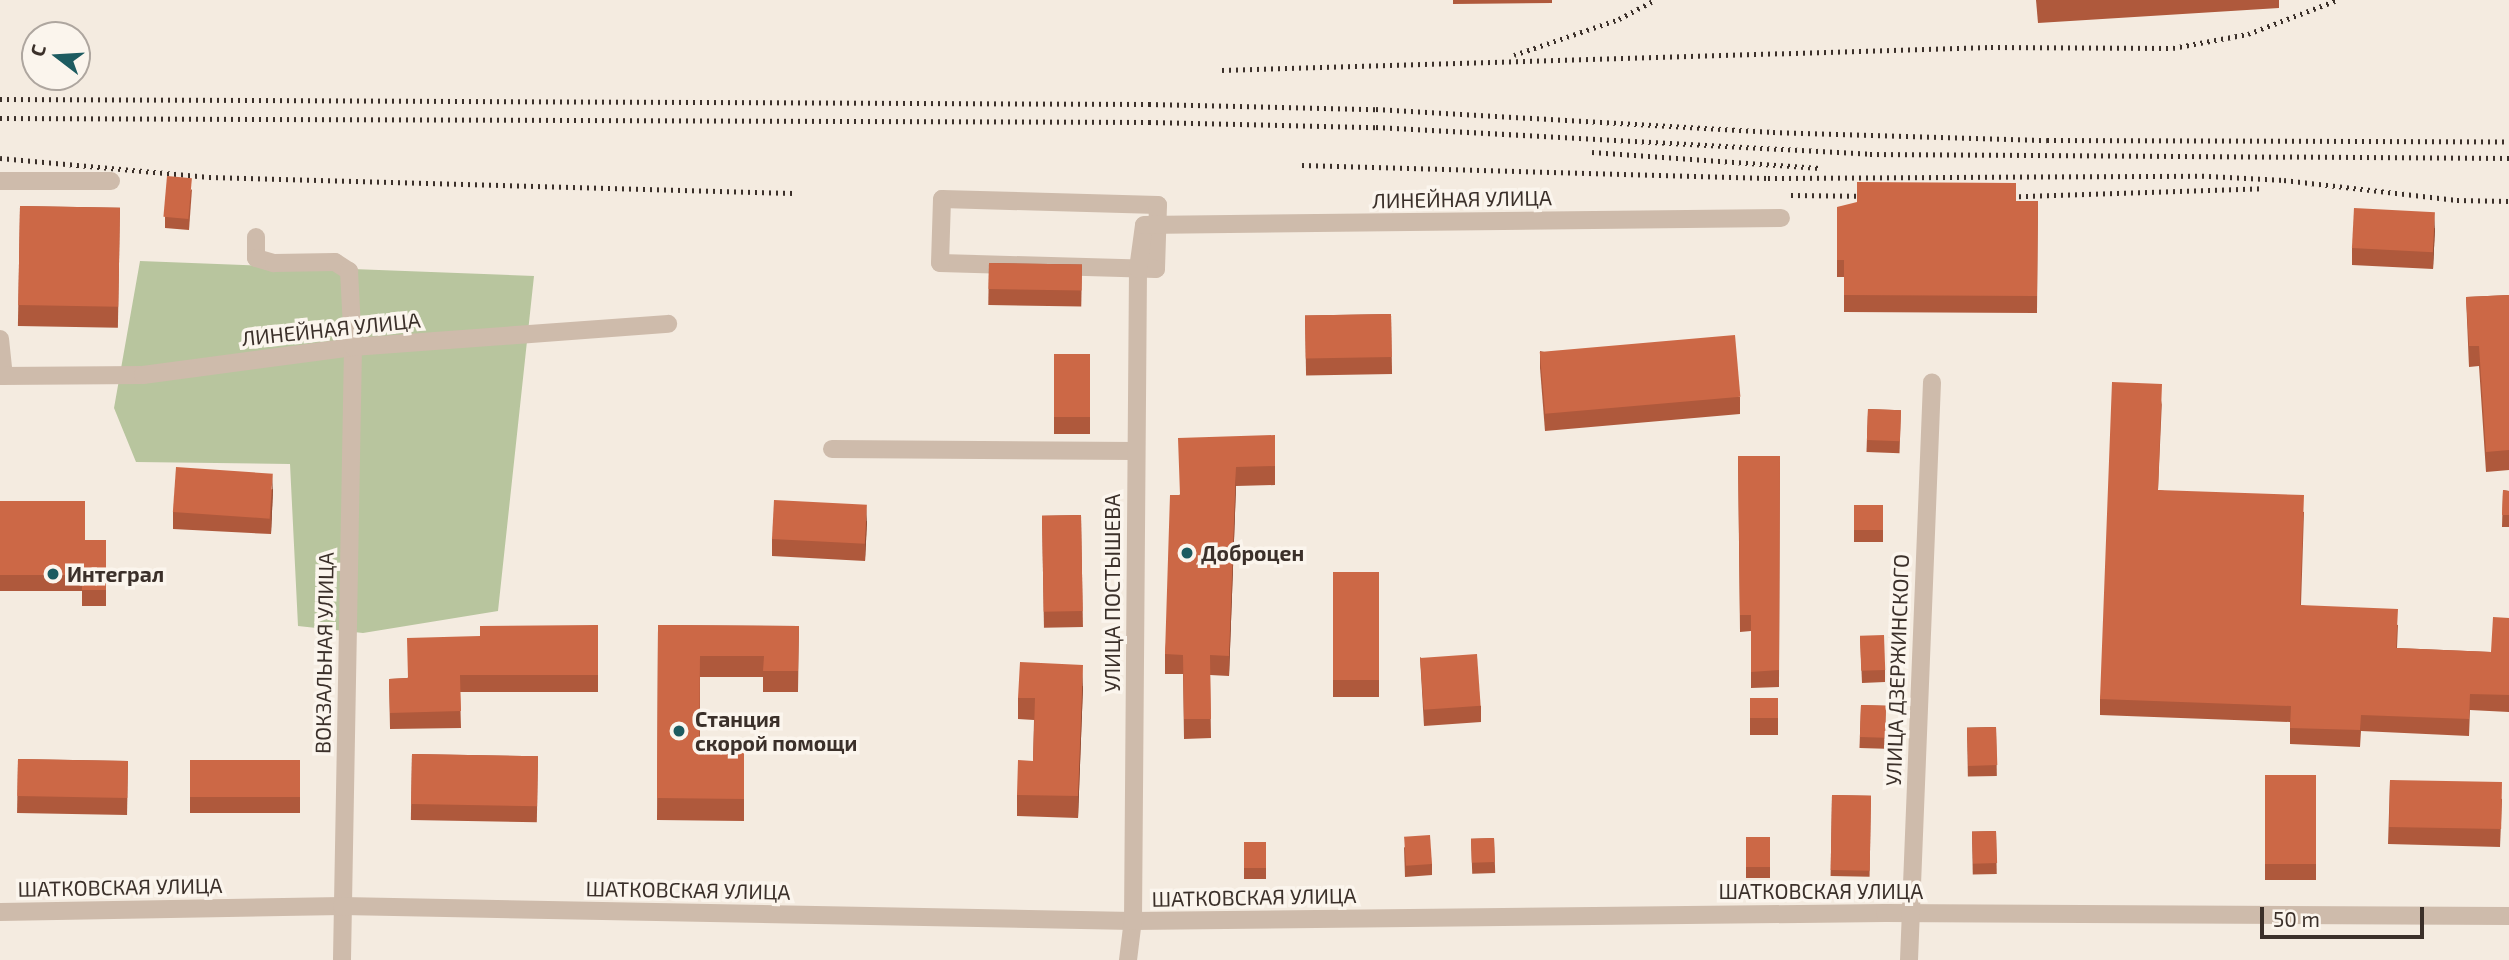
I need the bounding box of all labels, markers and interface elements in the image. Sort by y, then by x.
north arrow [21,21,91,91]
text: С [25,42,50,59]
street label: ЛИНЕЙНАЯ УЛИЦА [1372,185,1552,213]
street label: ЛИНЕЙНАЯ УЛИЦА [240,307,422,351]
street label: УЛИЦА ПОСТЫШЕВА [1099,494,1125,692]
place label: Доброцен [1201,540,1304,566]
marker: Доброцен [1179,545,1195,561]
street label: ВОКЗАЛЬНАЯ УЛИЦА [310,552,338,754]
street label: УЛИЦА ДЗЕРЖИНСКОГО [1880,554,1914,786]
place label: Интеграл [67,561,164,587]
marker: Интеграл [45,566,61,582]
place label: Станция скорой помощи [695,706,857,756]
marker: Станция скорой помощи [669,721,689,741]
street label: ШАТКОВСКАЯ УЛИЦА [17,873,223,901]
street label: ШАТКОВСКАЯ УЛИЦА [585,876,791,904]
street label: ШАТКОВСКАЯ УЛИЦА [1719,878,1923,904]
street label: ШАТКОВСКАЯ УЛИЦА [1151,883,1357,911]
scale bar [2264,894,2428,938]
text: 50 m [2273,906,2320,931]

